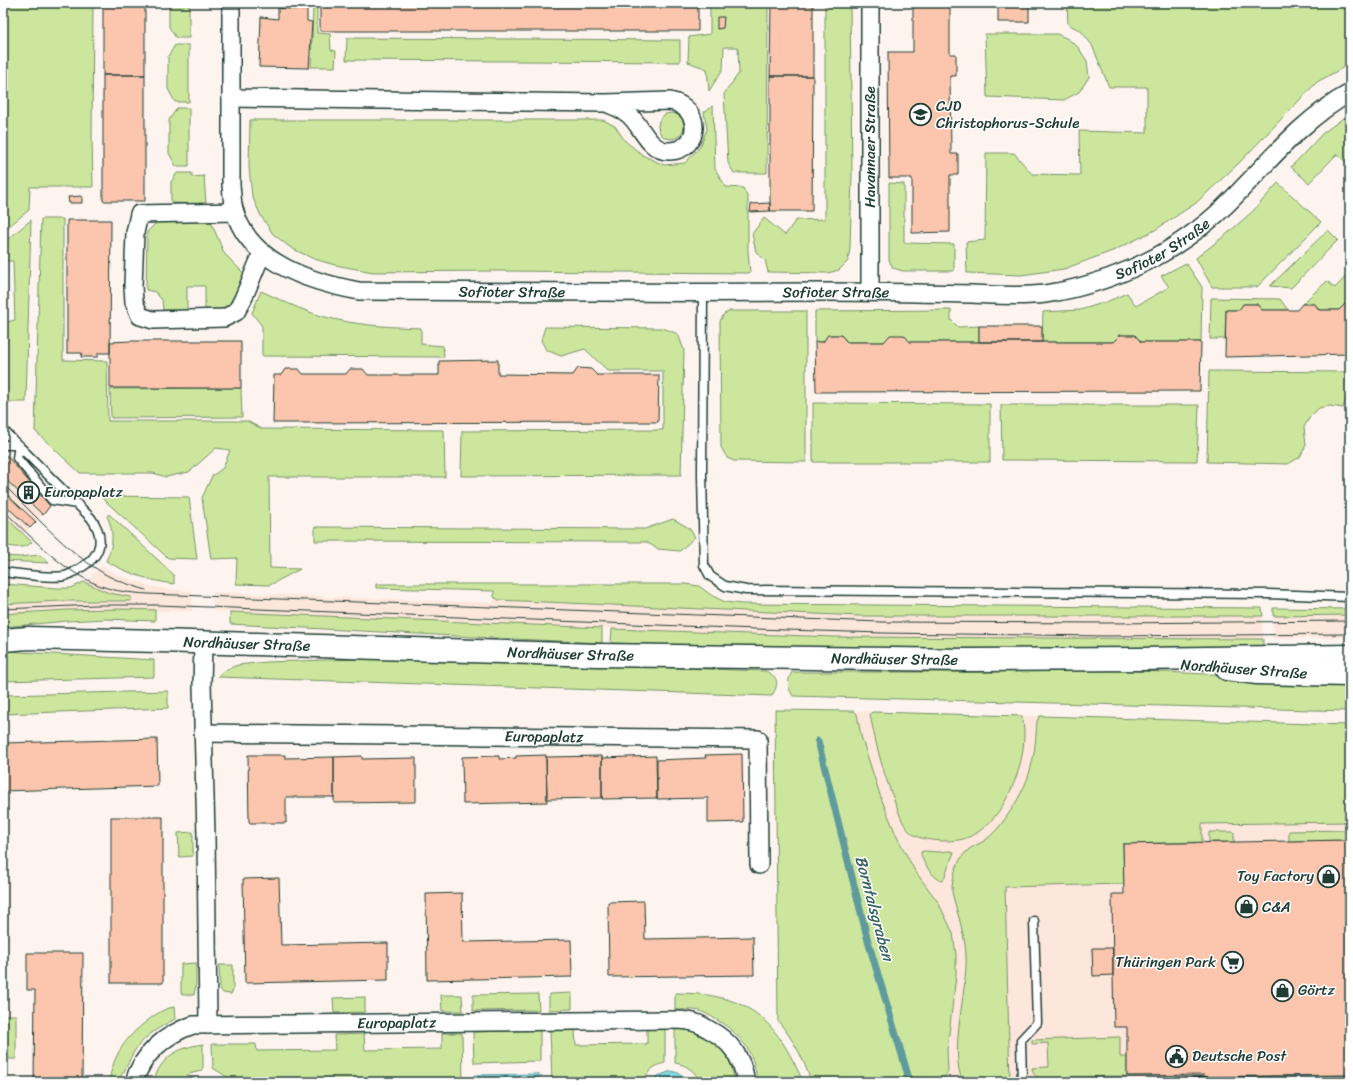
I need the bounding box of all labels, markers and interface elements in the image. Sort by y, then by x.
street label: Havannaer Straße [857,86,883,208]
place label: CJD Christophorus-Schule [936,93,1079,136]
school or university icon: CJD Christophorus-Schule [907,102,933,128]
street label: Sofioter Straße [1111,211,1216,287]
street label: Sofioter Straße [458,279,566,305]
street label: Sofioter Straße [782,279,890,305]
building icon: Europaplatz [15,479,41,505]
place label: Europaplatz [44,479,124,505]
street label: Nordhäuser Straße [183,629,311,659]
street label: Nordhäuser Straße [507,639,635,669]
street label: Nordhäuser Straße [831,645,959,673]
street label: Nordhäuser Straße [1180,652,1308,686]
street label: Europaplatz [504,723,585,750]
water label: Borntalsgraben [847,852,903,966]
place label: Toy Factory [1237,863,1314,889]
shop icon: Toy Factory [1316,863,1342,889]
shop icon: C&A [1234,894,1260,920]
place label: C&A [1262,894,1291,920]
place label: Thüringen Park [1115,949,1217,975]
supermarket icon: Thüringen Park [1219,949,1245,975]
shop icon: Görtz [1269,977,1295,1003]
place label: Görtz [1298,977,1336,1003]
street label: Europaplatz [357,1009,437,1036]
public building icon: Deutsche Post [1164,1043,1190,1069]
place label: Deutsche Post [1192,1043,1287,1069]

